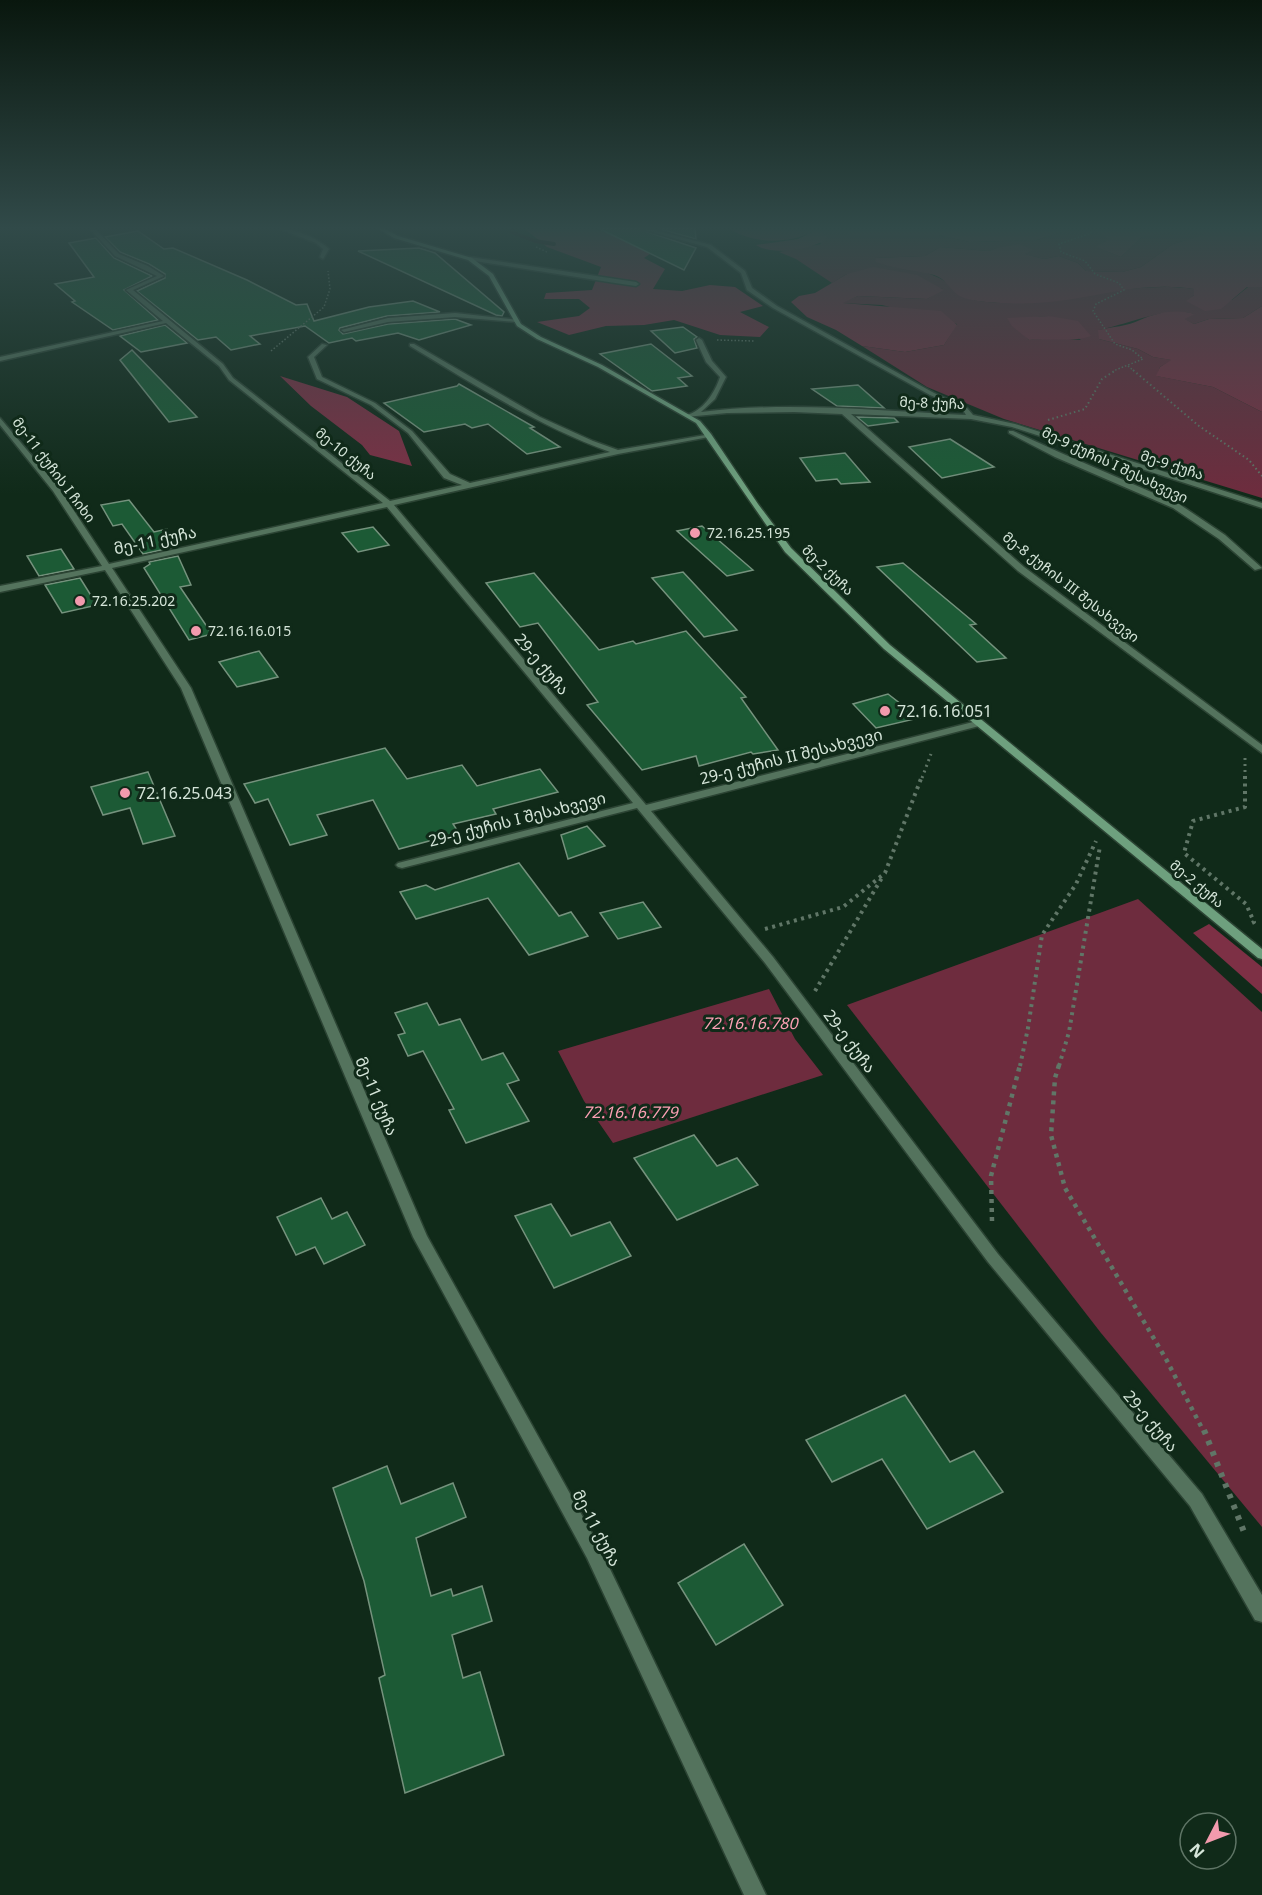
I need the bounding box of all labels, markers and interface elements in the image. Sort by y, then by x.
street label: მე-8 ქუჩა [899,392,965,413]
street label: მე-11 ქუჩის I ჩიხი [9,413,100,526]
street label: მე-9 ქუჩის I შესახვევი [1039,422,1191,507]
street label: მე-10 ქუჩა [312,423,381,484]
street label: მე-9 ქუჩა [1138,445,1206,484]
street label: მე-11 ქუჩა [112,521,198,559]
place label: 72.16.25.195 [707,523,790,542]
marker: 72.16.25.195 [688,526,702,540]
street label: მე-8 ქუჩის III შესახვევი [999,527,1144,646]
street label: მე-2 ქუჩა [798,540,858,599]
place label: 72.16.25.202 [92,591,175,610]
marker: 72.16.25.202 [73,594,87,608]
place label: 72.16.16.015 [208,621,291,640]
marker: 72.16.16.015 [189,624,203,638]
street label: 29-ე ქუჩა [510,628,574,700]
place label: 72.16.16.051 [897,700,992,722]
marker: 72.16.16.051 [878,704,892,718]
street label: 29-ე ქუჩის II შესახვევი [697,723,885,789]
place label: 72.16.25.043 [137,782,232,804]
marker: 72.16.25.043 [118,786,132,800]
street label: 29-ე ქუჩის I შესახვევი [426,786,608,852]
street label: მე-2 ქუჩა [1166,855,1228,912]
street label: 29-ე ქუჩა [819,1005,881,1077]
park label: 72.16.16.780 [702,1012,799,1034]
street label: მე-11 ქუჩა [351,1053,403,1139]
park label: 72.16.16.779 [582,1101,679,1123]
street label: 29-ე ქუჩა [1119,1385,1183,1457]
street label: მე-11 ქუჩა [568,1486,626,1570]
north arrow [1178,1811,1238,1871]
text: N [1184,1839,1209,1863]

